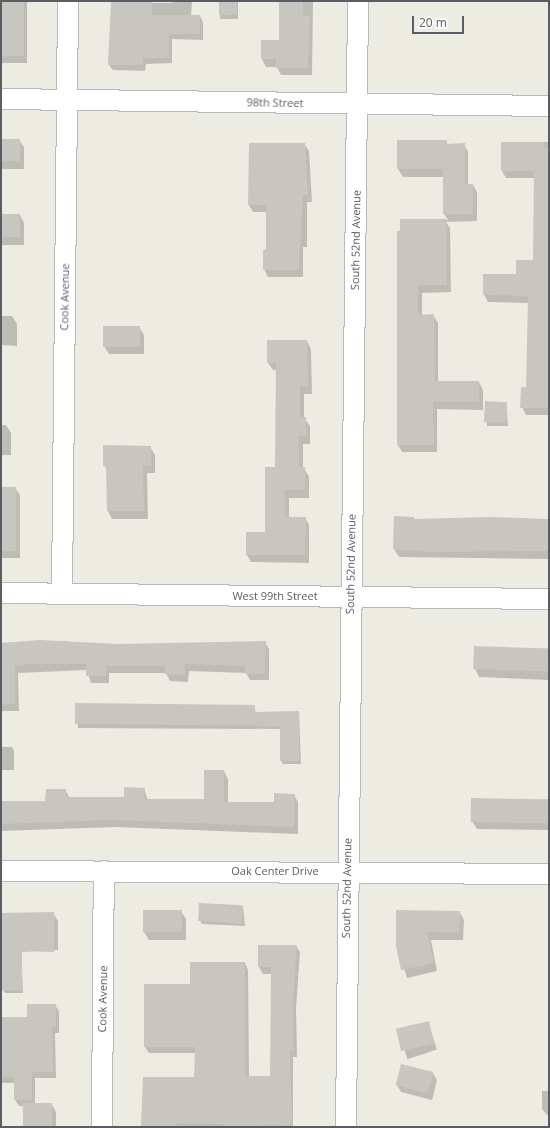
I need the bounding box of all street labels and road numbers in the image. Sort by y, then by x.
street label: 98th Street [246,96,304,110]
street label: South 52nd Avenue [349,190,363,290]
street label: Cook Avenue [58,263,72,331]
street label: South 52nd Avenue [344,514,358,614]
street label: West 99th Street [232,589,318,603]
street label: South 52nd Avenue [340,838,354,938]
street label: Oak Center Drive [231,864,319,878]
street label: Cook Avenue [96,965,110,1033]

